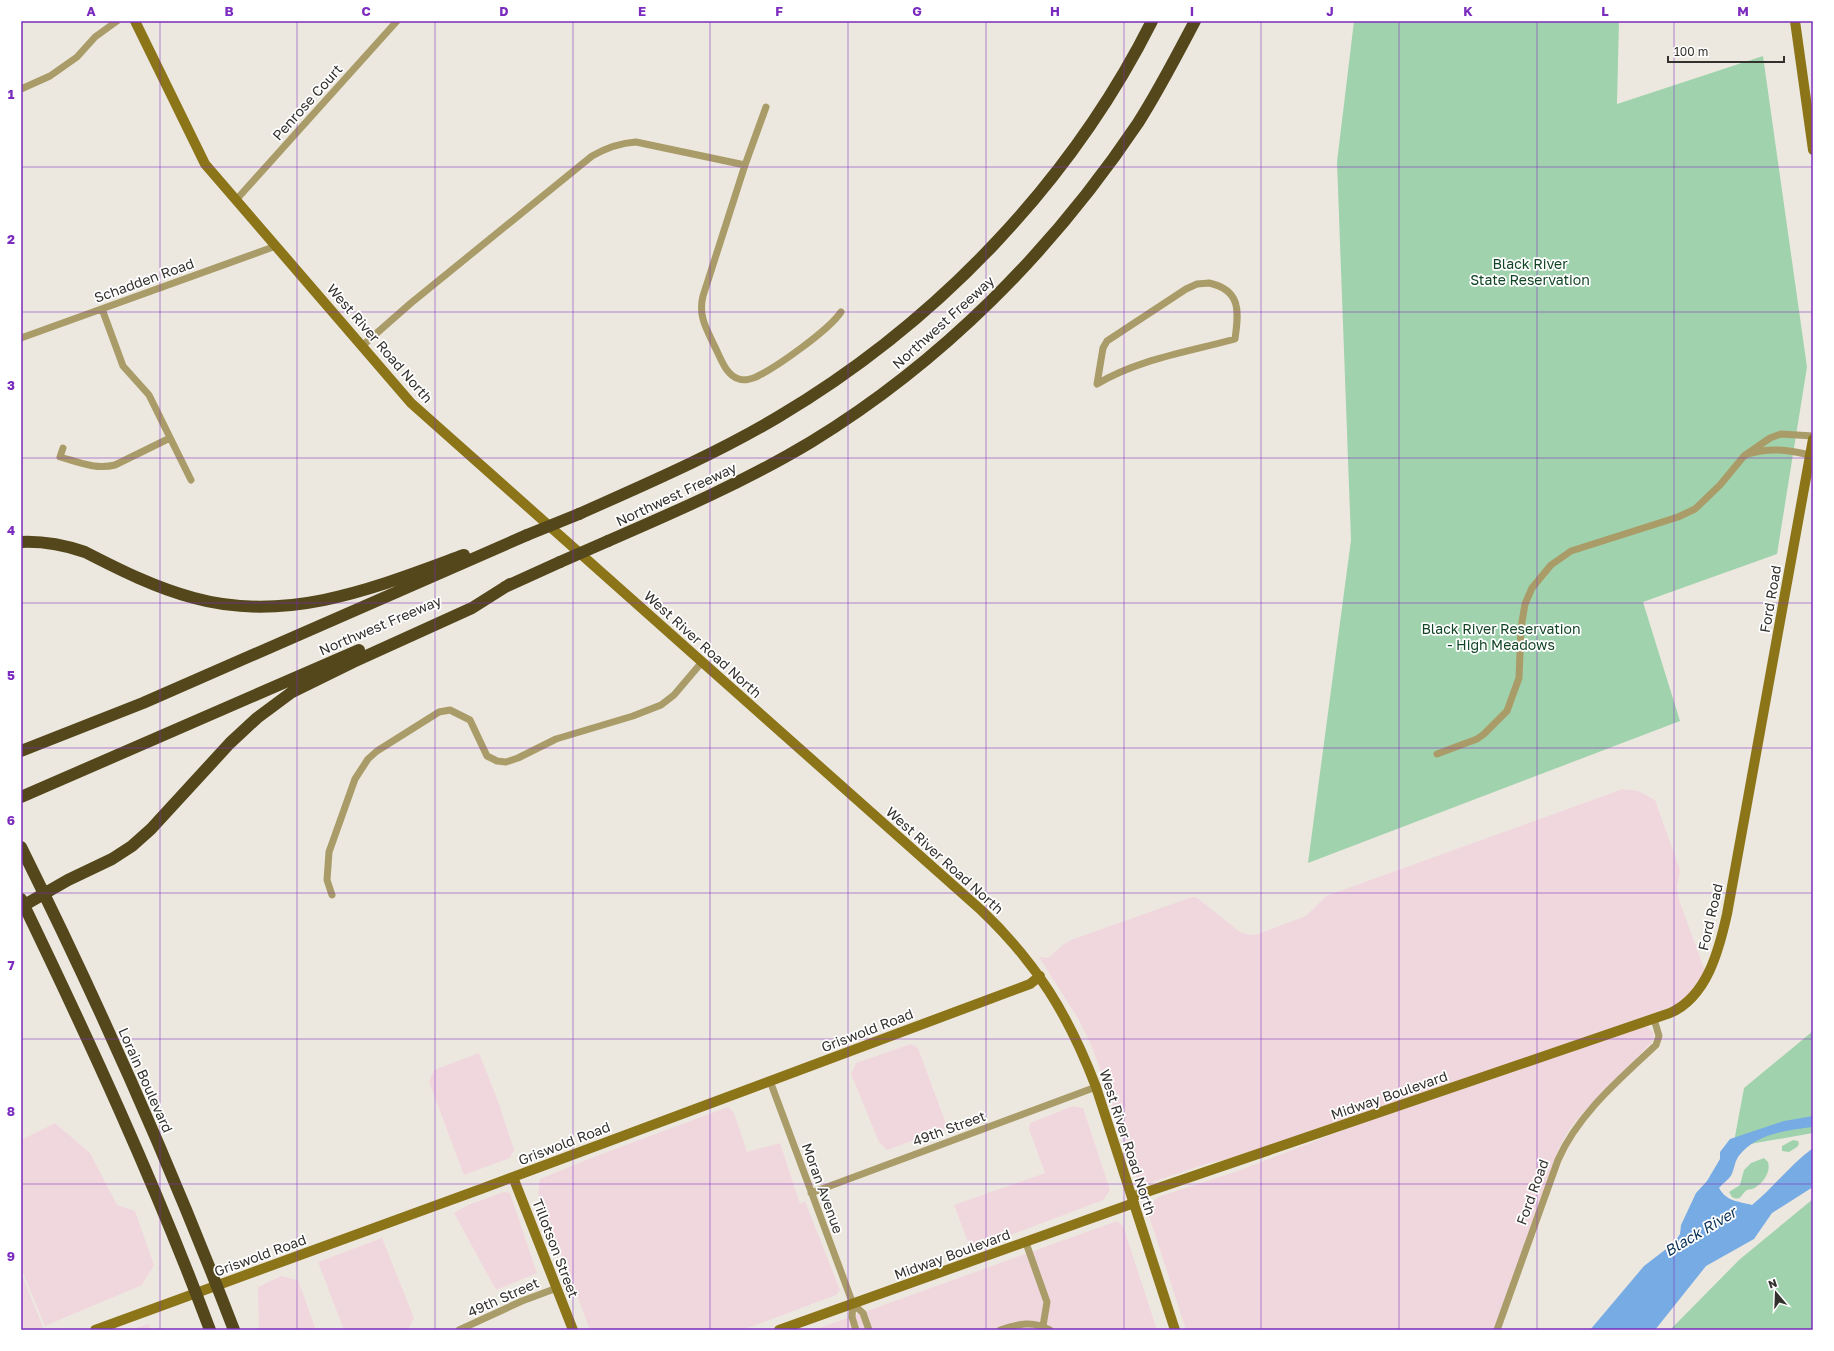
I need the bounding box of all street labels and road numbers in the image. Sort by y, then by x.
street label: Penrose Court [268,61,346,143]
street label: Schadden Road [92,254,196,306]
street label: Northwest Freeway [889,272,997,372]
street label: West River Road North [324,280,436,406]
street label: Northwest Freeway [613,459,739,529]
street label: Ford Road [1756,564,1784,634]
street label: West River Road North [641,587,765,701]
street label: Northwest Freeway [316,592,444,658]
street label: West River Road North [883,803,1007,917]
street label: Ford Road [1694,882,1726,952]
street label: Griswold Road [819,1005,915,1055]
street label: Lorain Boulevard [115,1025,177,1135]
street label: West River Road North [1096,1067,1160,1217]
street label: Midway Boulevard [1328,1067,1450,1123]
street label: 49th Street [910,1107,988,1149]
street label: Griswold Road [516,1118,612,1168]
street label: Moran Avenue [799,1140,847,1236]
street label: Ford Road [1512,1157,1552,1227]
street label: Tillotson Street [529,1196,583,1300]
street label: Midway Boulevard [892,1225,1012,1283]
street label: Griswold Road [212,1230,308,1280]
street label: 49th Street [465,1274,541,1320]

